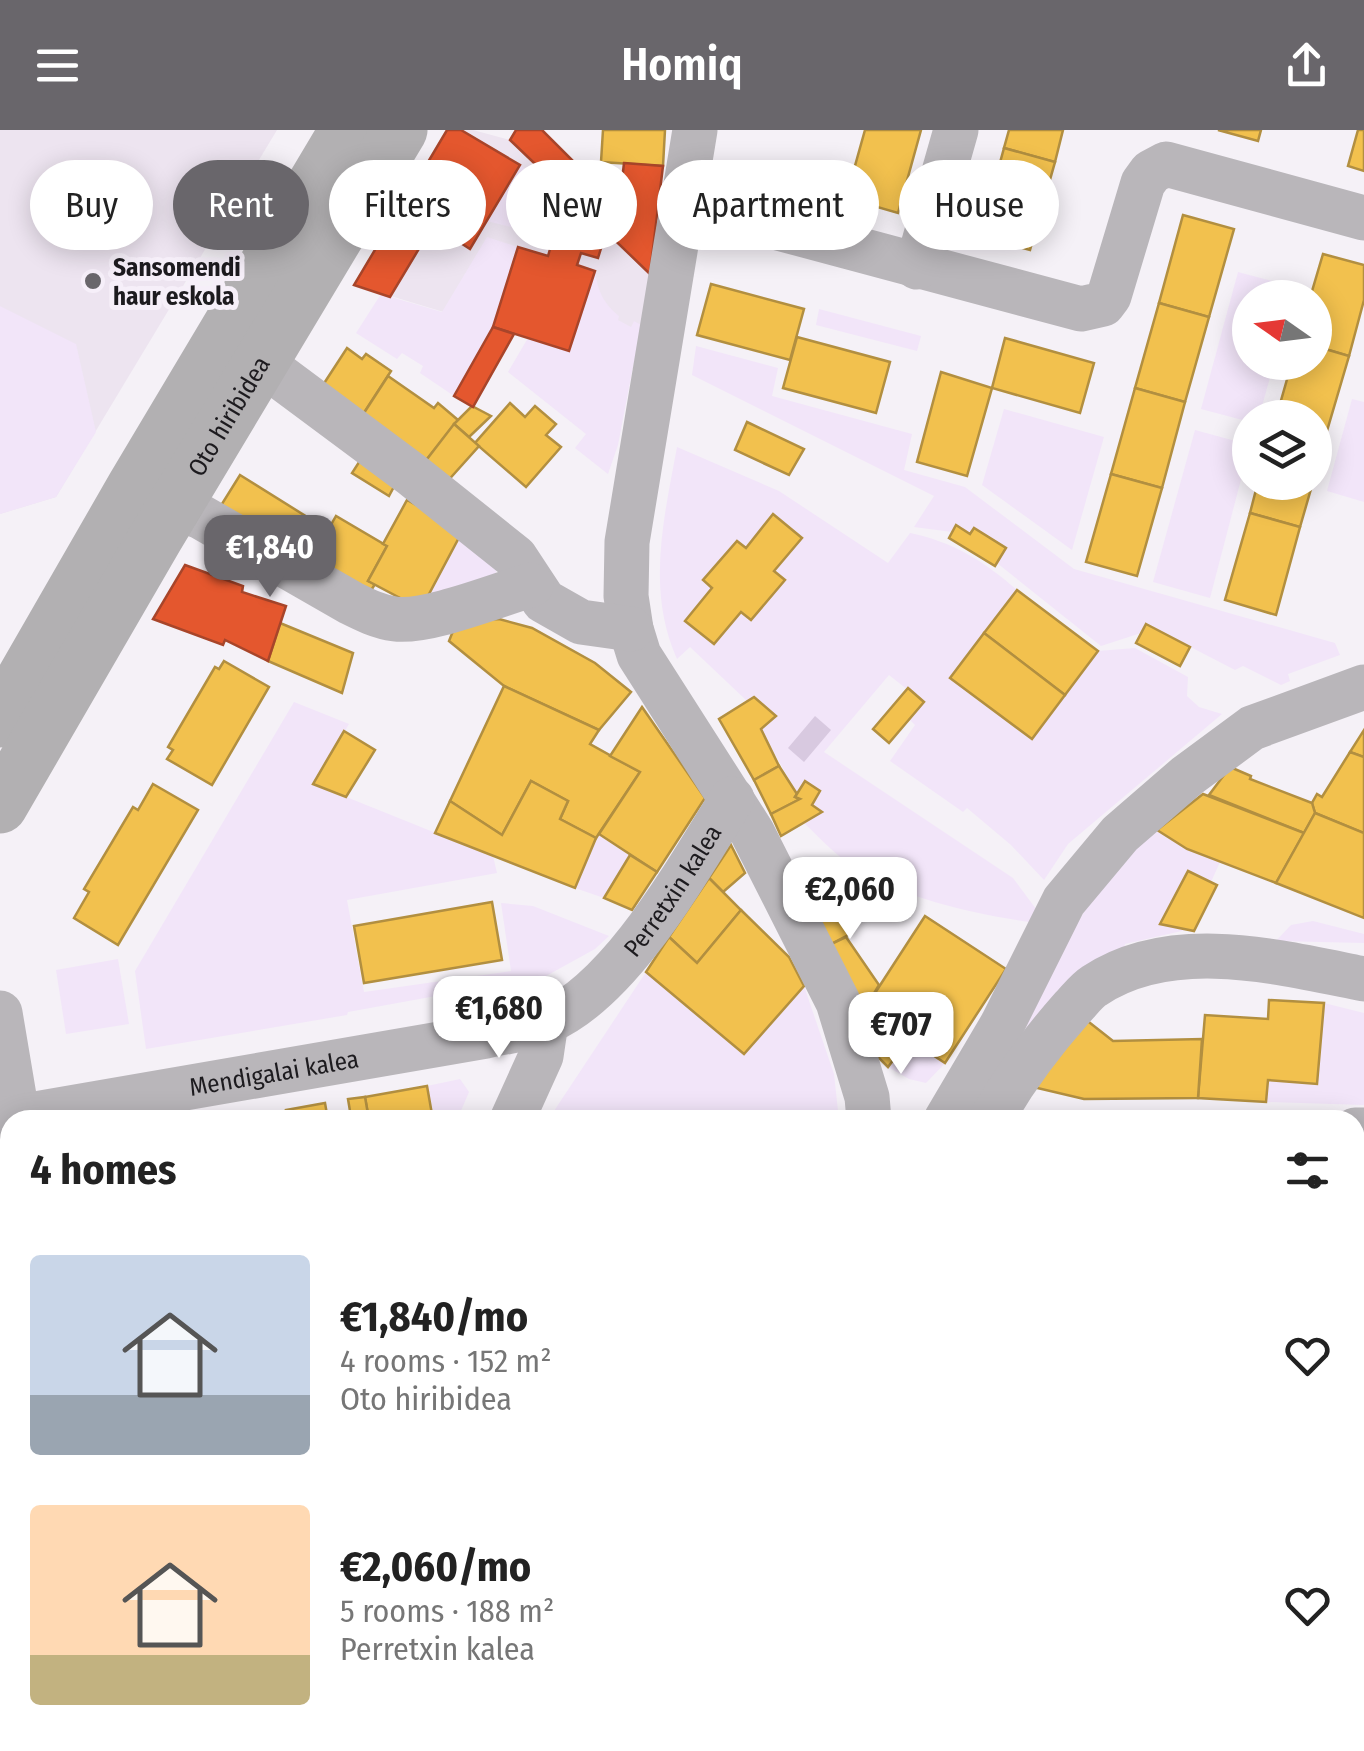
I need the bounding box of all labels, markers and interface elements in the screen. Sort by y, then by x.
icon: menu [30,38,85,93]
text: Homiq [621,38,743,92]
icon: share [1279,38,1334,93]
chip: Buy [30,160,153,250]
chip: Rent [173,160,309,250]
chip: Filters [329,160,486,250]
chip: New [506,160,637,250]
chip: Apartment [657,160,879,250]
chip: House [899,160,1059,250]
place label: Sansomendi haur eskola [113,253,241,312]
marker: Sansomendi haur eskola [82,270,104,292]
north arrow [1232,280,1332,380]
map controls [1232,280,1332,500]
street label: Oto hiribidea [182,351,277,482]
button: layers [1232,400,1332,500]
pin: €1,840 [189,515,351,600]
text: €1,840 [226,528,314,566]
street label: Perretxin kalea [618,819,728,963]
pin: €2,060 [769,857,931,942]
text: €2,060 [805,870,895,908]
pin: €1,680 [418,976,580,1061]
text: €1,680 [455,989,543,1027]
pin: €707 [842,992,960,1077]
text: €707 [870,1005,932,1043]
street label: Mendigalai kalea [187,1044,361,1103]
icon: filters [1280,1143,1335,1198]
text: 4 homes [30,1145,177,1195]
text: €1,840/mo [340,1292,528,1342]
icon: home [110,1295,230,1415]
icon: heart [1280,1328,1335,1383]
text: 4 rooms · 152 m² [340,1342,552,1380]
text: Oto hiribidea [340,1380,512,1418]
text: €2,060/mo [340,1542,531,1592]
icon: home [110,1545,230,1665]
icon: heart [1280,1578,1335,1633]
text: 5 rooms · 188 m² [340,1592,554,1630]
text: Perretxin kalea [340,1630,535,1668]

